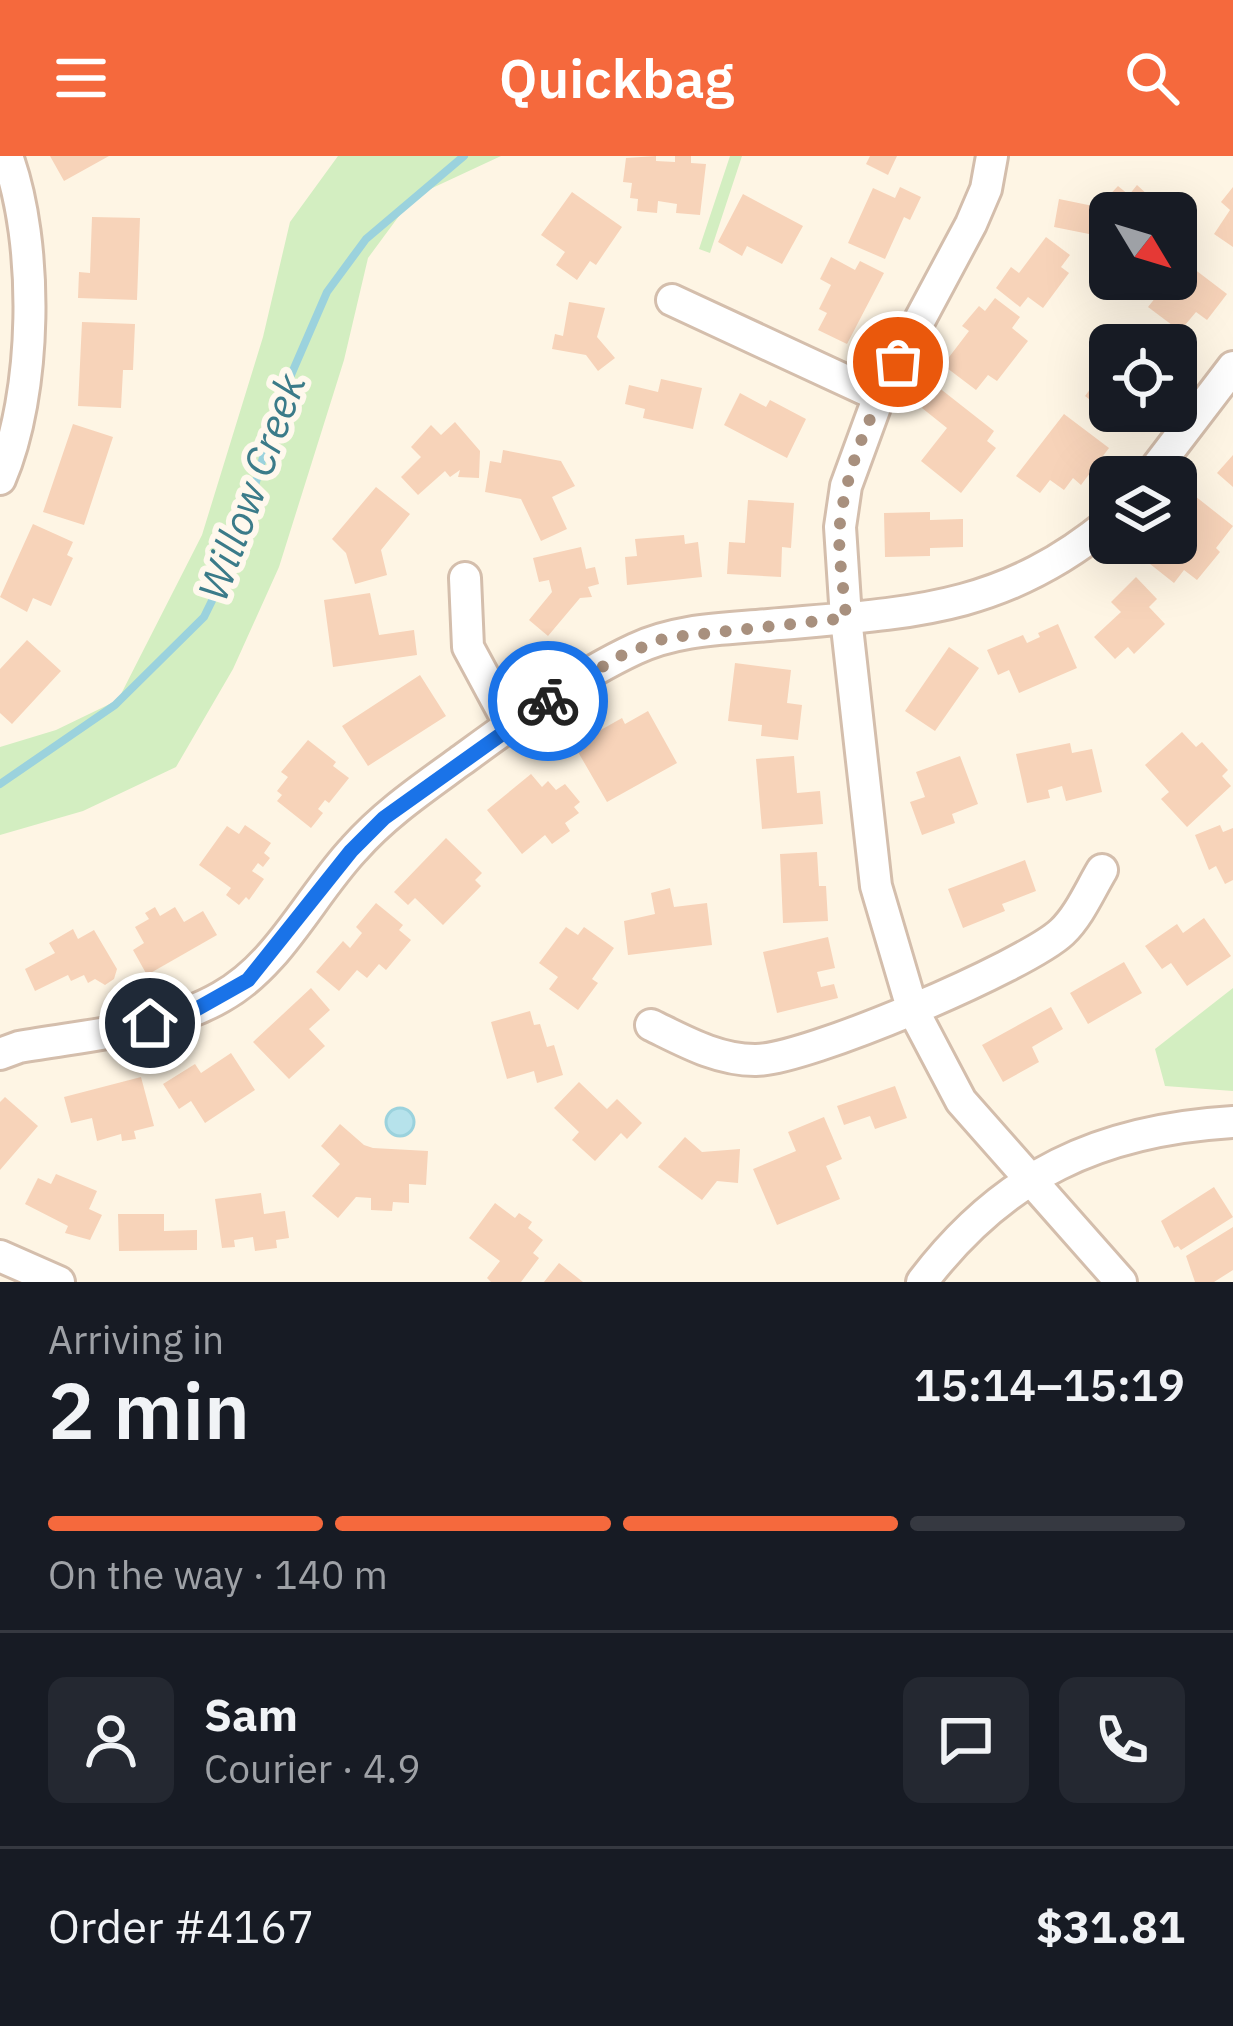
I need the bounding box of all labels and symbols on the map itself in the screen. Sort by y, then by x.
north arrow [1089,192,1197,300]
pin [847,311,949,413]
water label: Willow Creek [185,365,318,608]
courier [488,641,608,761]
pin [99,972,201,1074]

